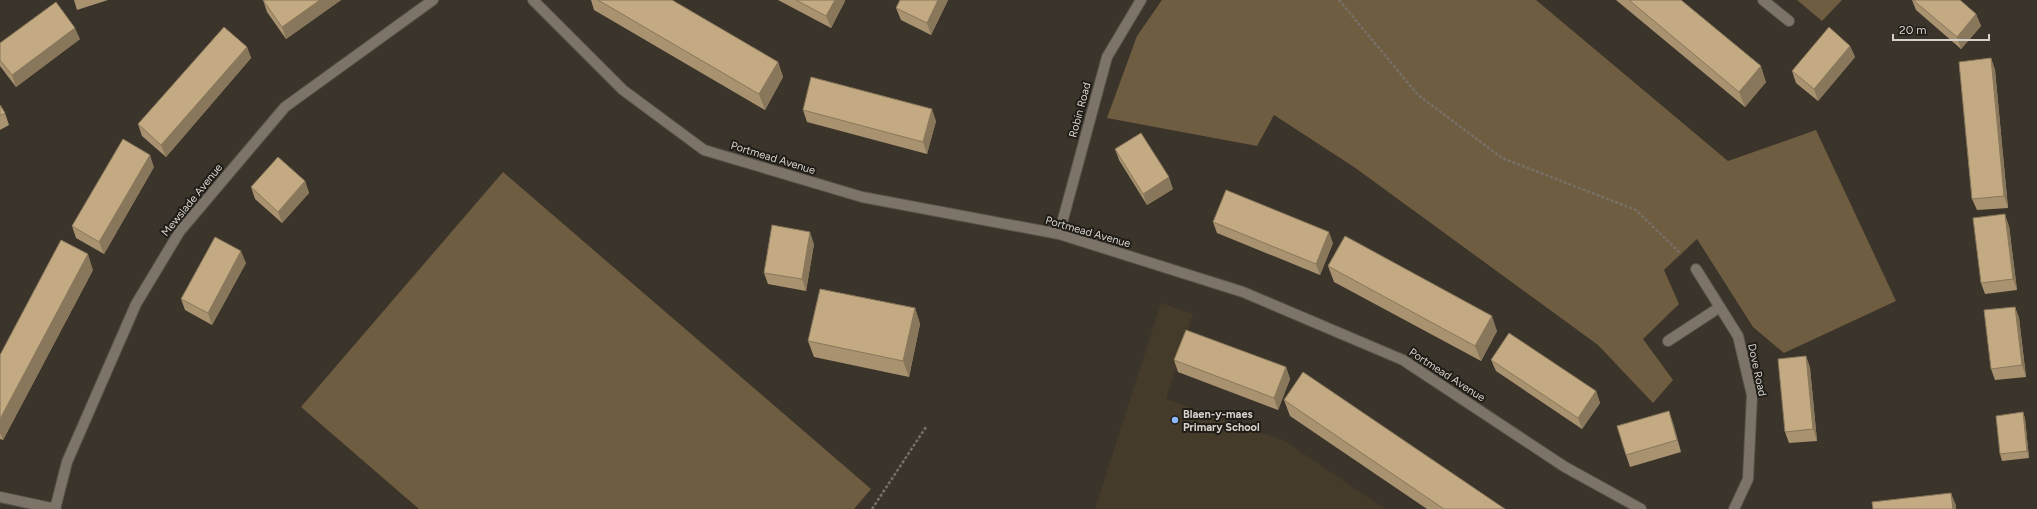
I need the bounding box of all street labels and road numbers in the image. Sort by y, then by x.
street label: Robin Road [1066,81,1094,139]
street label: Portmead Avenue [729,139,817,177]
street label: Mewslade Avenue [159,161,225,239]
street label: Portmead Avenue [1044,214,1132,250]
street label: Dove Road [1745,343,1769,397]
street label: Portmead Avenue [1407,346,1487,404]

